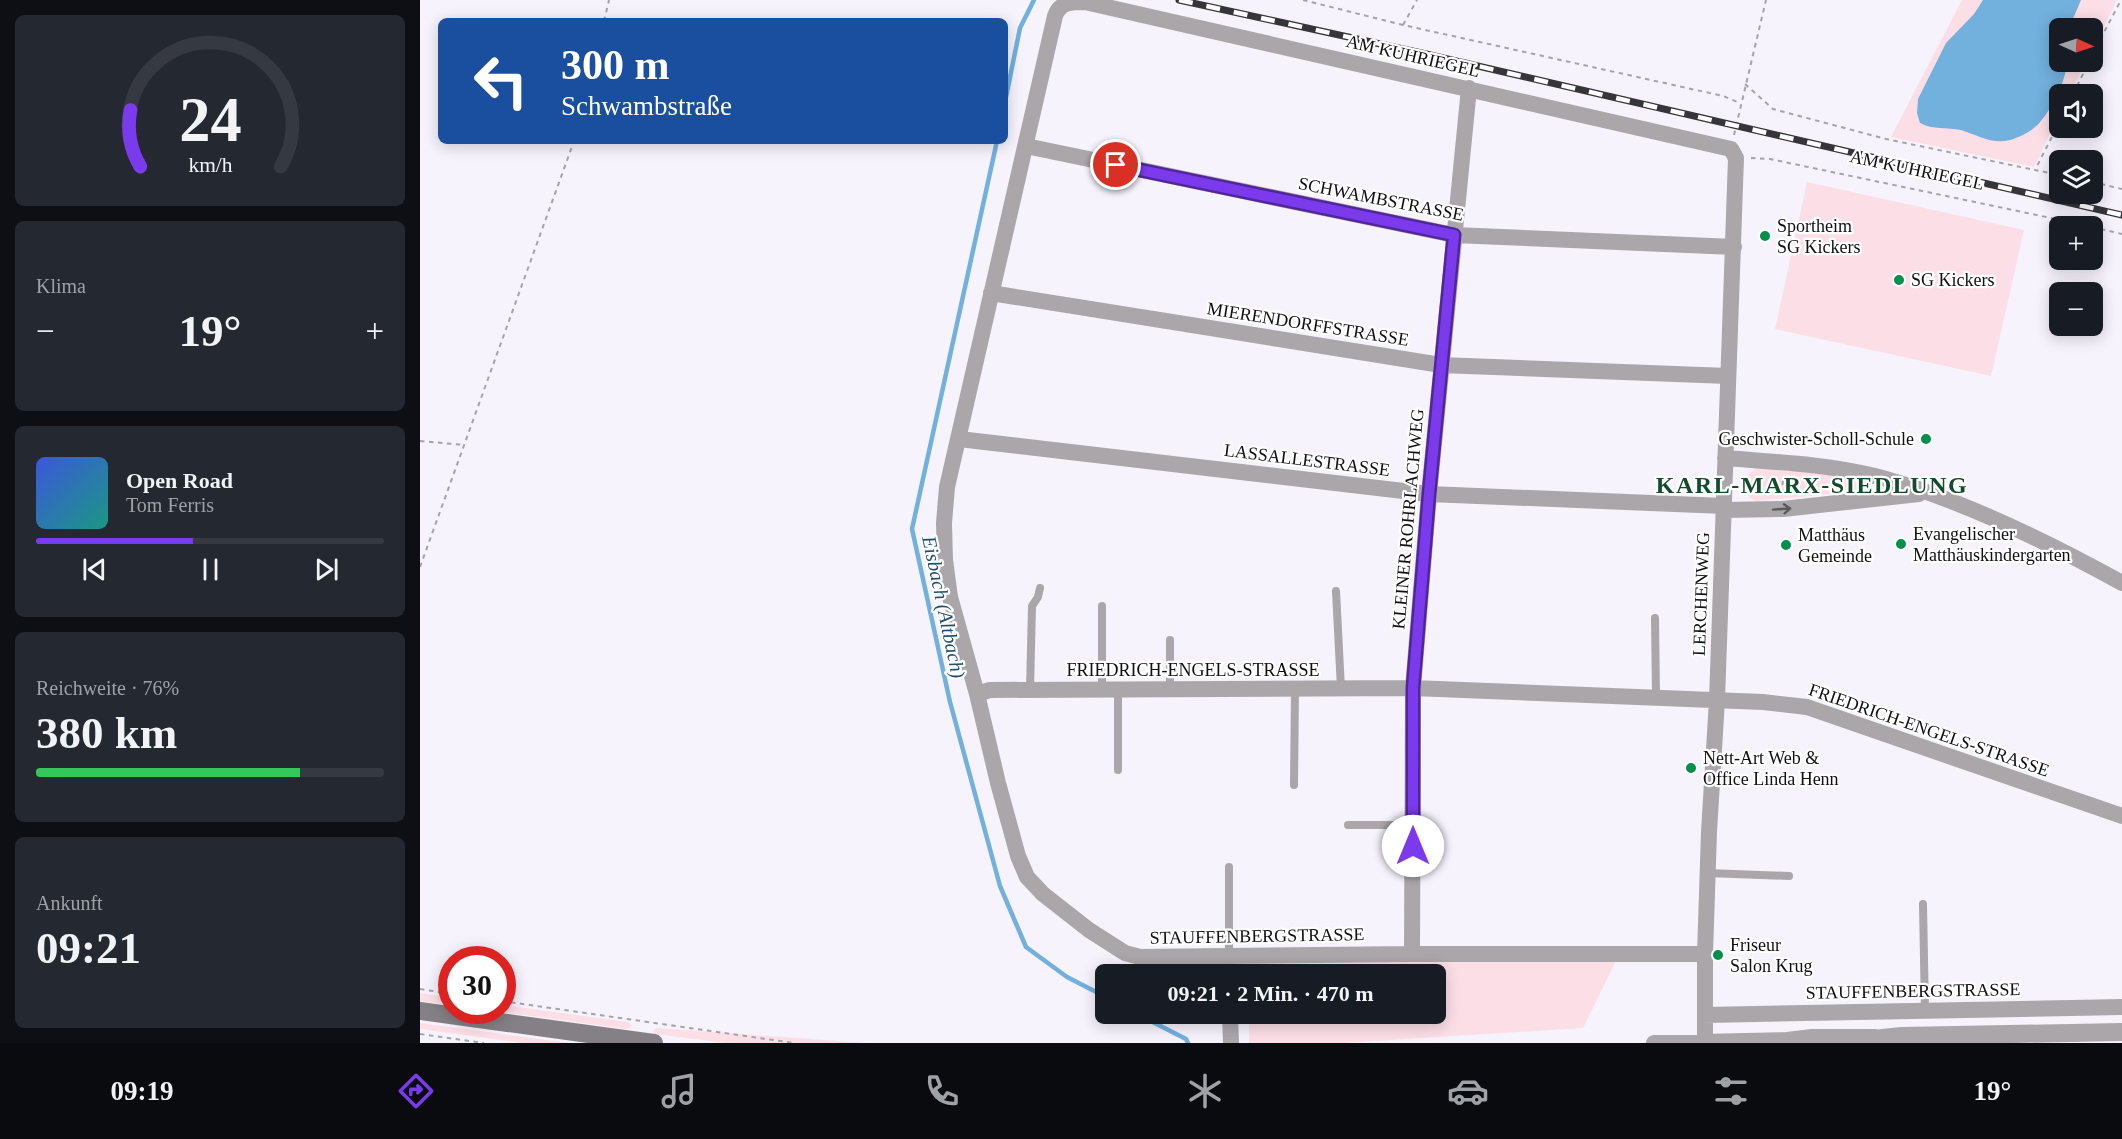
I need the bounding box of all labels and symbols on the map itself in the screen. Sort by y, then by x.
north arrow [2049,18,2103,72]
street label: AM KUHRIEGEL [1344,31,1482,81]
pin [1090,139,1141,190]
street label: AM KUHRIEGEL [1848,146,1986,194]
street label: SCHWAMBSTRASSE [1297,173,1465,225]
place label: Sportheim SG Kickers [1777,216,1861,257]
marker: Sportheim SG Kickers [1758,229,1772,243]
place label: SG Kickers [1911,270,1995,290]
marker: SG Kickers [1892,273,1906,287]
street label: MIERENDORFFSTRASSE [1206,298,1410,350]
street label: KLEINER ROHRLACHWEG [1388,408,1428,630]
place label: Geschwister-Scholl-Schule [1718,429,1914,449]
marker: Geschwister-Scholl-Schule [1919,432,1933,446]
street label: LASSALLESTRASSE [1223,440,1391,480]
district label: KARL-MARX-SIEDLUNG [1656,472,1968,498]
one-way arrow [1772,503,1792,514]
place label: Evangelischer Matthäuskindergarten [1913,524,2071,565]
place label: Matthäus Gemeinde [1798,525,1872,566]
street label: LERCHENWEG [1689,532,1713,656]
water label: Eisbach (Altbach) [917,533,970,681]
marker: Evangelischer Matthäuskindergarten [1894,537,1908,551]
marker: Matthäus Gemeinde [1779,538,1793,552]
street label: FRIEDRICH-ENGELS-STRASSE [1066,660,1320,680]
street label: FRIEDRICH-ENGELS-STRASSE [1806,679,2052,781]
place label: Nett-Art Web & Office Linda Henn [1703,748,1839,789]
marker: Nett-Art Web & Office Linda Henn [1684,761,1698,775]
position arrow [1381,814,1445,878]
street label: STAUFFENBERGSTRASSE [1150,924,1364,948]
place label: Friseur Salon Krug [1730,935,1813,976]
speed limit sign: 30 [438,946,516,1024]
marker: Friseur Salon Krug [1711,948,1725,962]
street label: STAUFFENBERGSTRASSE [1806,979,2020,1003]

